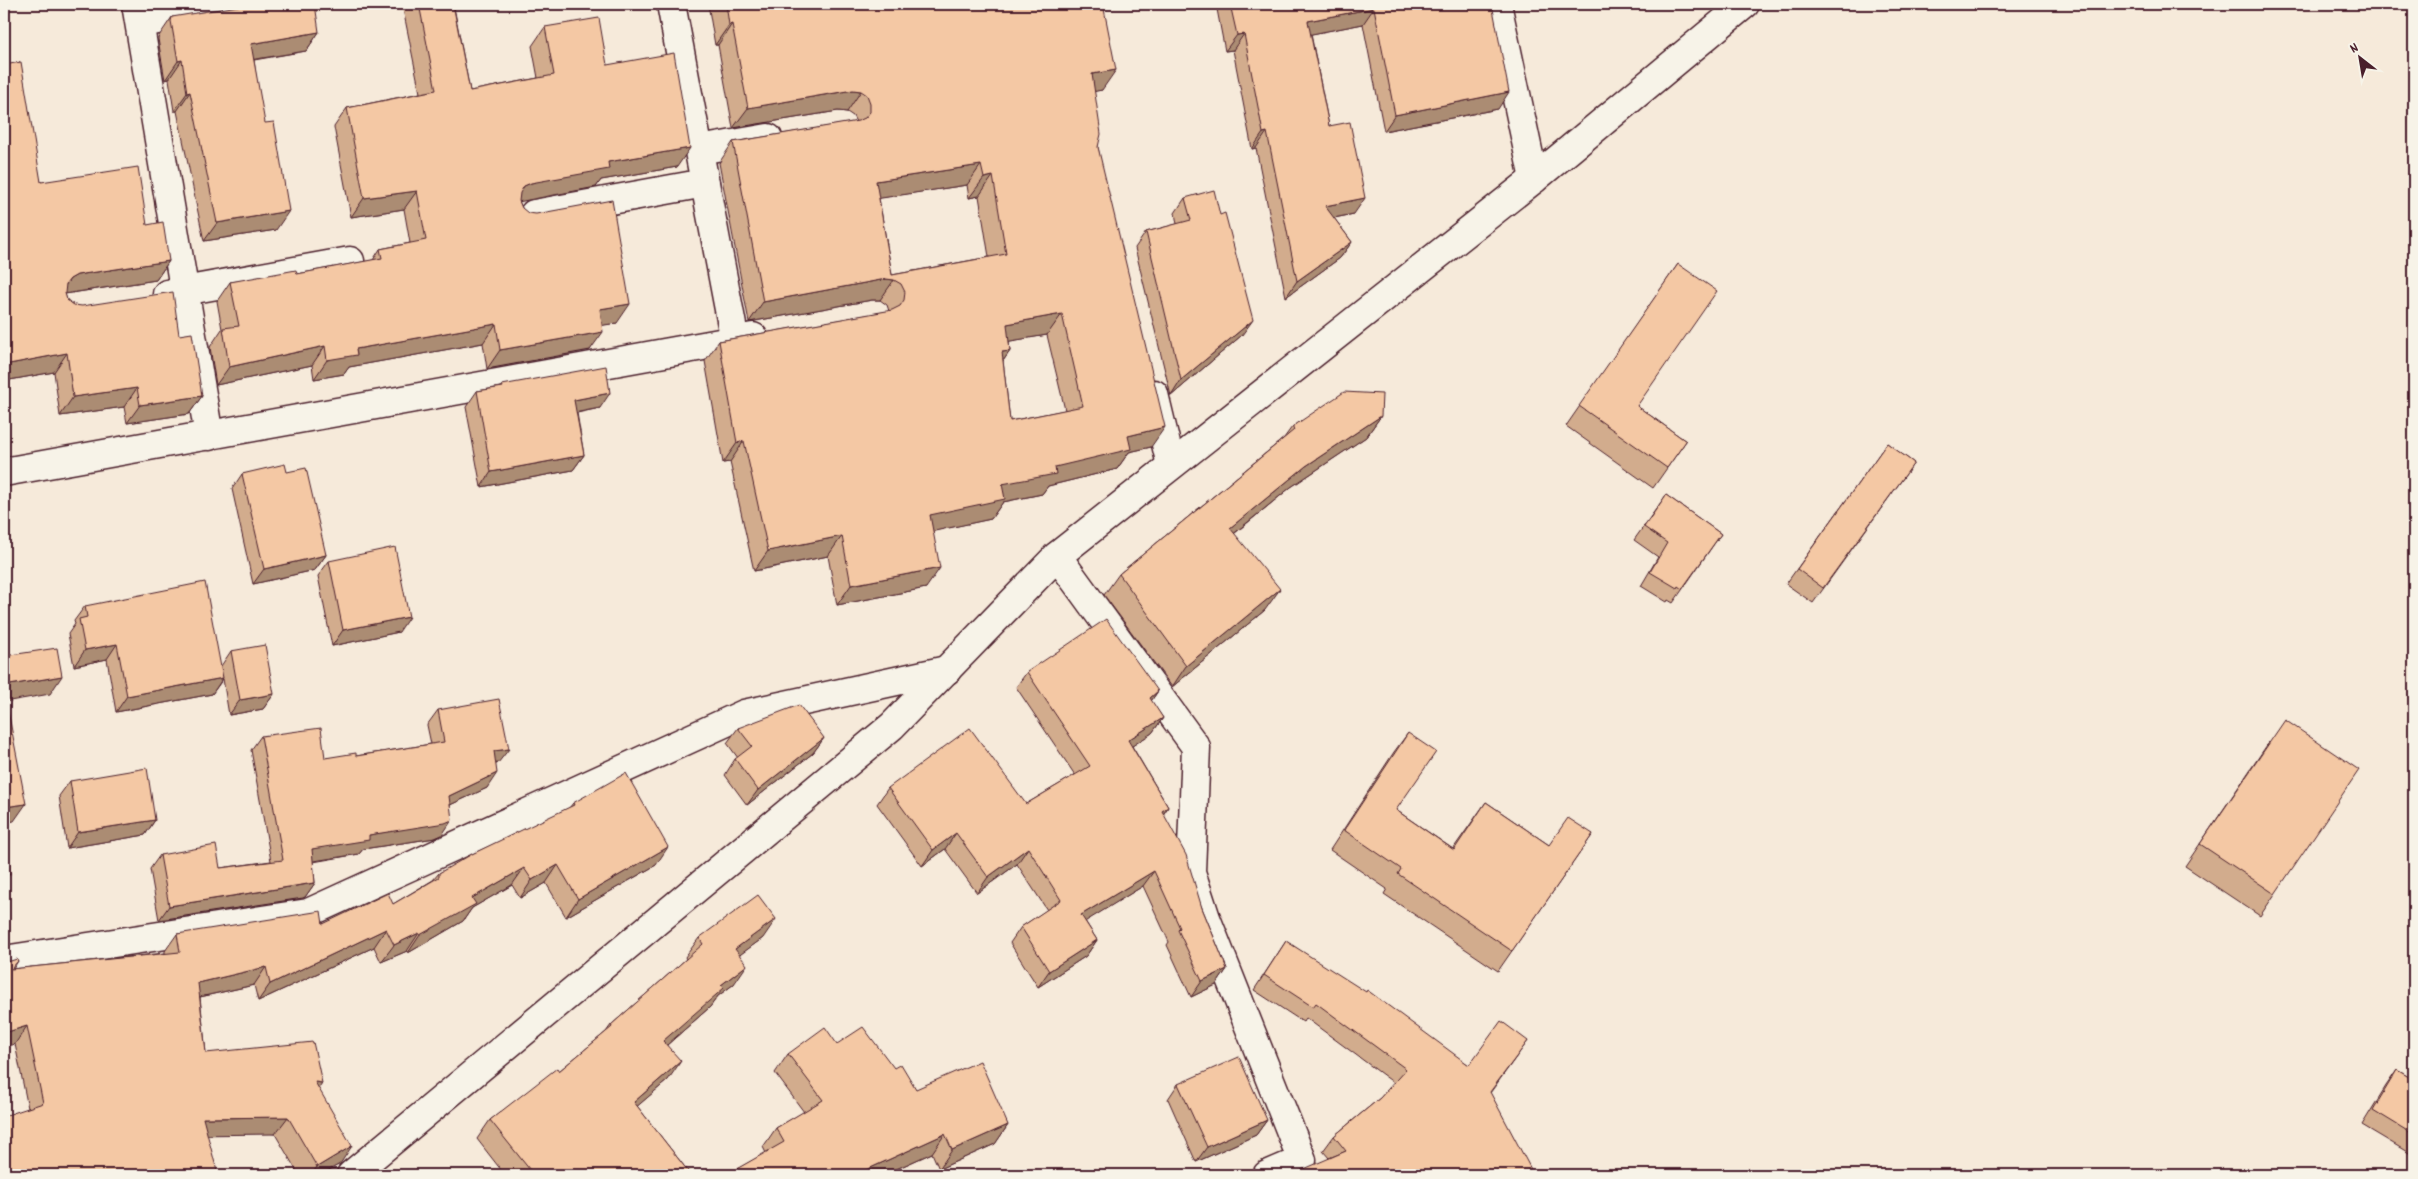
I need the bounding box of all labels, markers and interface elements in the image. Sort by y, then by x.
north arrow [2336,32,2386,82]
text: N [2346,38,2363,59]

